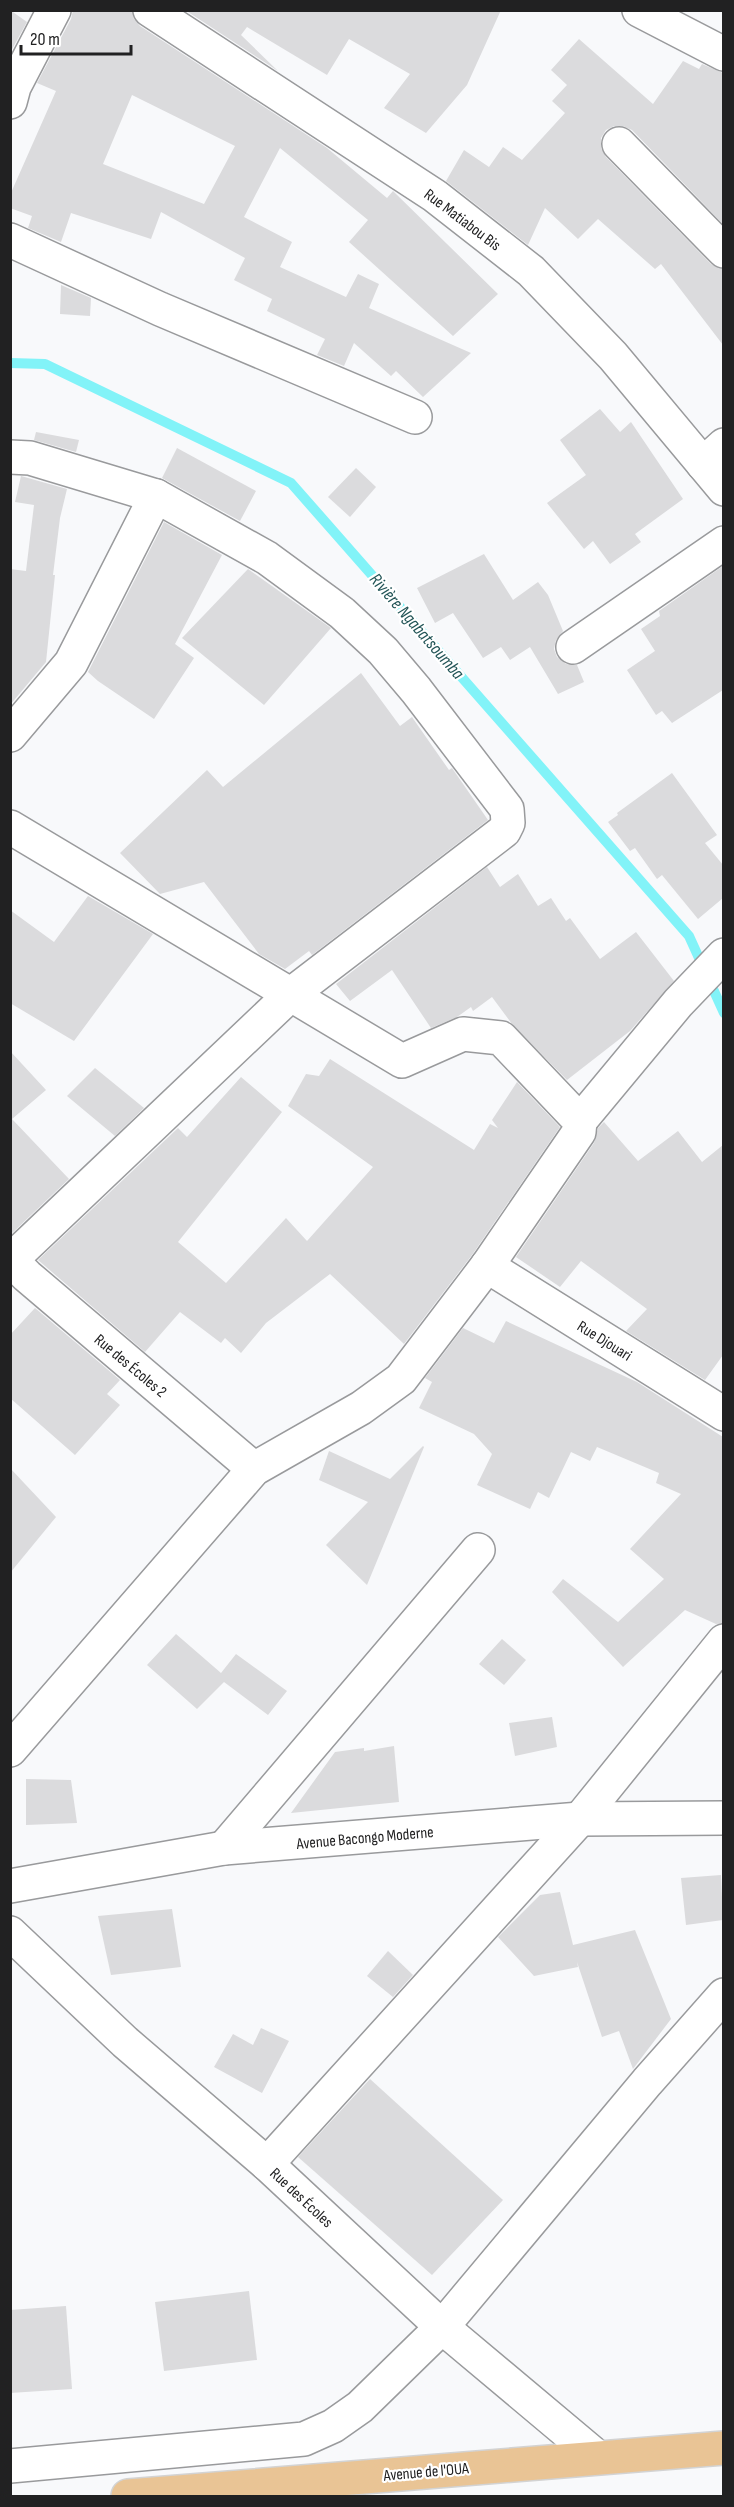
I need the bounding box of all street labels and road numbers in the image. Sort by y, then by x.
street label: Rue Matiabou Bis [420,185,504,255]
street label: Rue Djouari [573,1317,635,1365]
street label: Rue des Écoles 2 [90,1331,170,1402]
street label: Avenue Bacongo Moderne [295,1823,434,1854]
street label: Rue des Écoles [266,2164,337,2232]
street label: Avenue de l'OUA [382,2459,470,2486]

